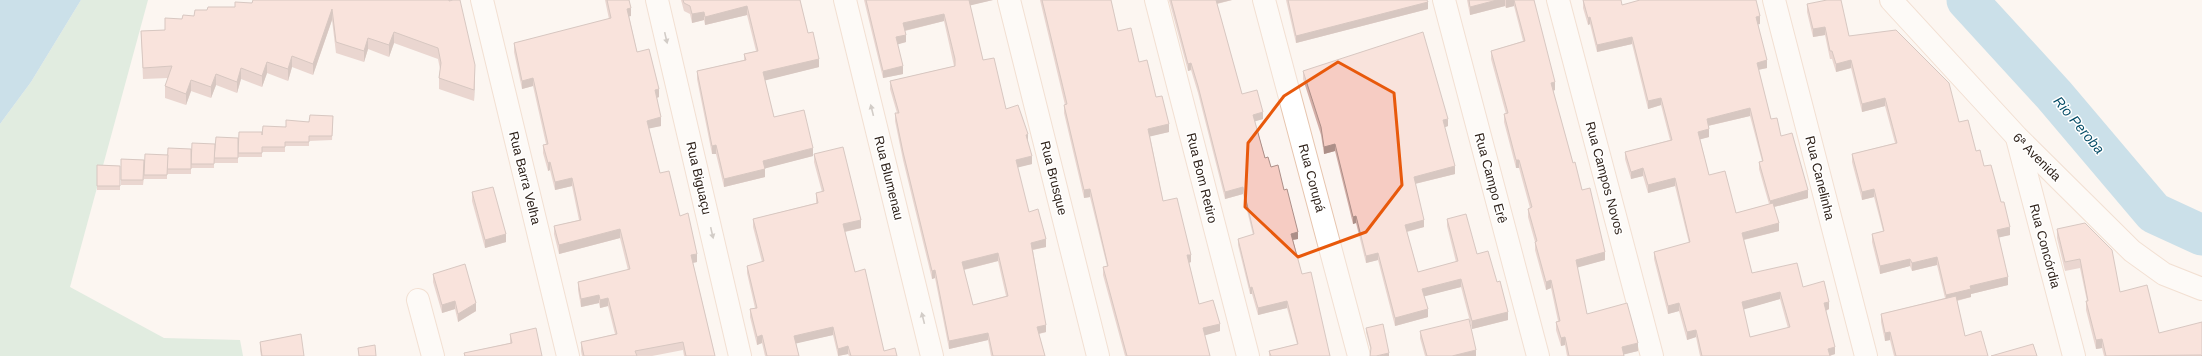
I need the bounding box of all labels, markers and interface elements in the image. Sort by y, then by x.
one-way arrow [664,32,670,44]
water label: Rio Peroba [2050,93,2108,157]
one-way arrow [869,104,875,116]
street label: Rua Campos Novos [1583,120,1627,237]
street label: Rua Barra Velha [506,130,544,227]
street label: 6ª Avenida [2010,130,2065,185]
street label: Rua Bom Retiro [1184,131,1220,225]
street label: Rua Campo Erê [1472,131,1510,225]
street label: Rua Blumenau [871,134,907,222]
street label: Rua Canelinha [1802,134,1838,222]
street label: Rua Brusque [1038,139,1070,217]
street label: Rua Biguaçu [683,140,715,216]
street label: Rua Corupá [1296,142,1329,215]
street label: Rua Concórdia [2027,202,2064,291]
one-way arrow [709,227,715,239]
one-way arrow [919,312,925,324]

